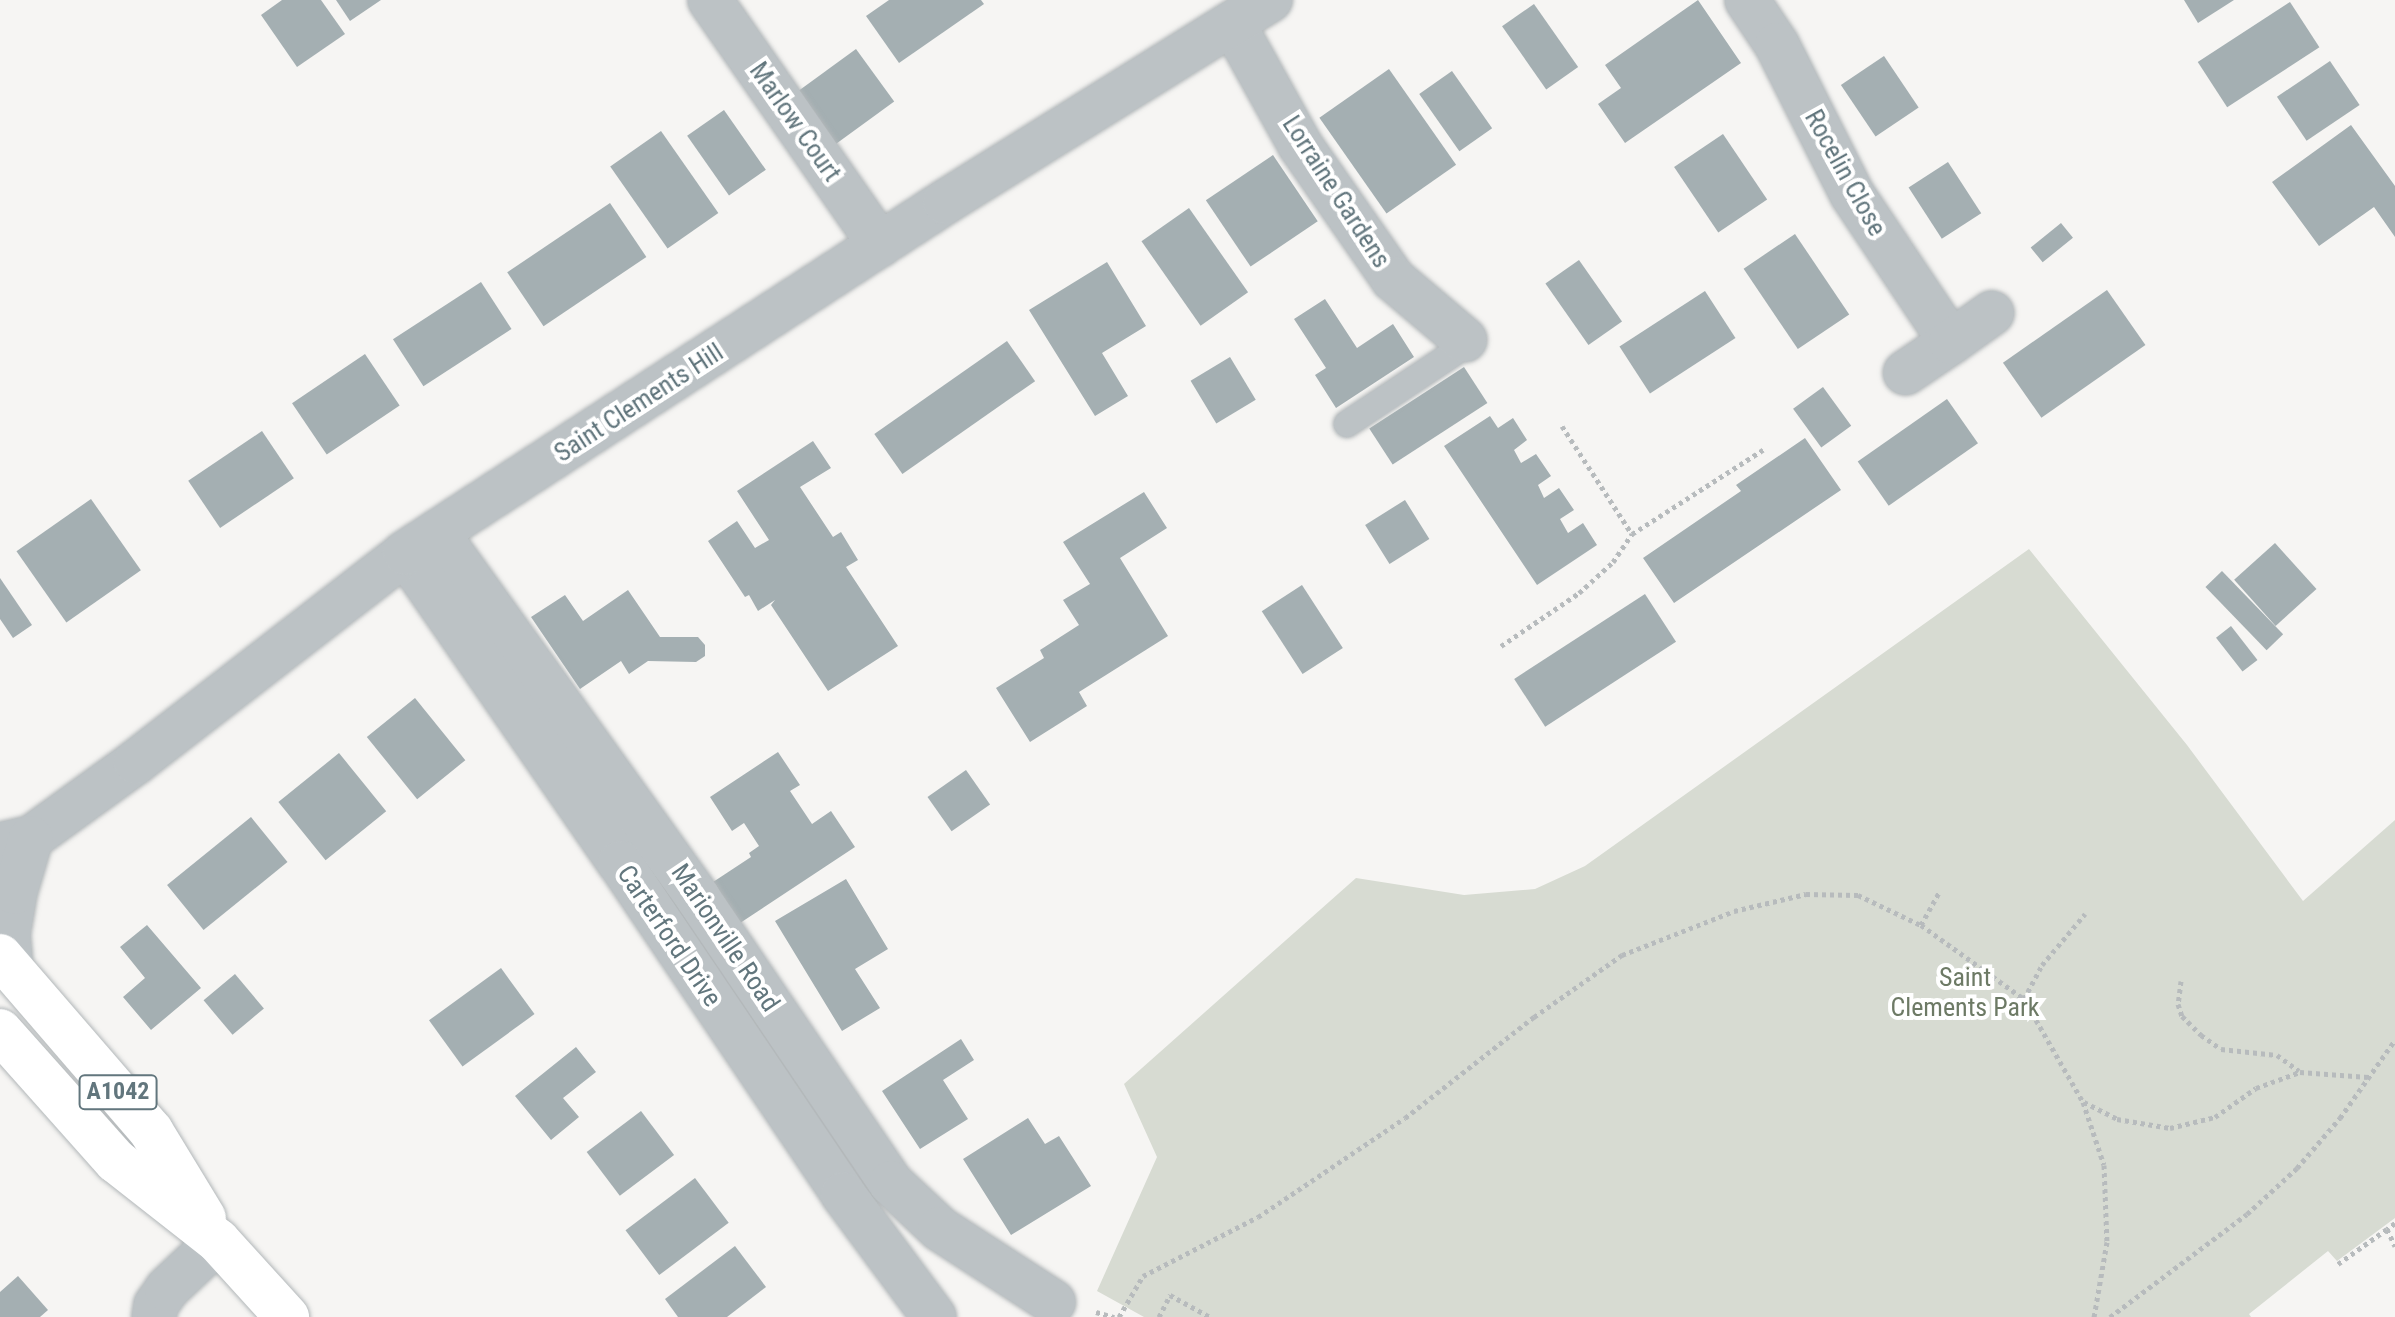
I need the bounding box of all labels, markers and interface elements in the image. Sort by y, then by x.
street label: Marlow Court [742,56,848,188]
street label: Rocelin Close [1798,105,1892,241]
street label: Lorraine Gardens [1275,110,1397,274]
street label: Saint Clements Hill [549,337,729,469]
street label: Marionville Road [664,858,786,1018]
street label: Carterford Drive [610,860,728,1012]
park label: Saint Clements Park [1890,962,2040,1024]
road number: A1042 [78,1072,158,1112]

